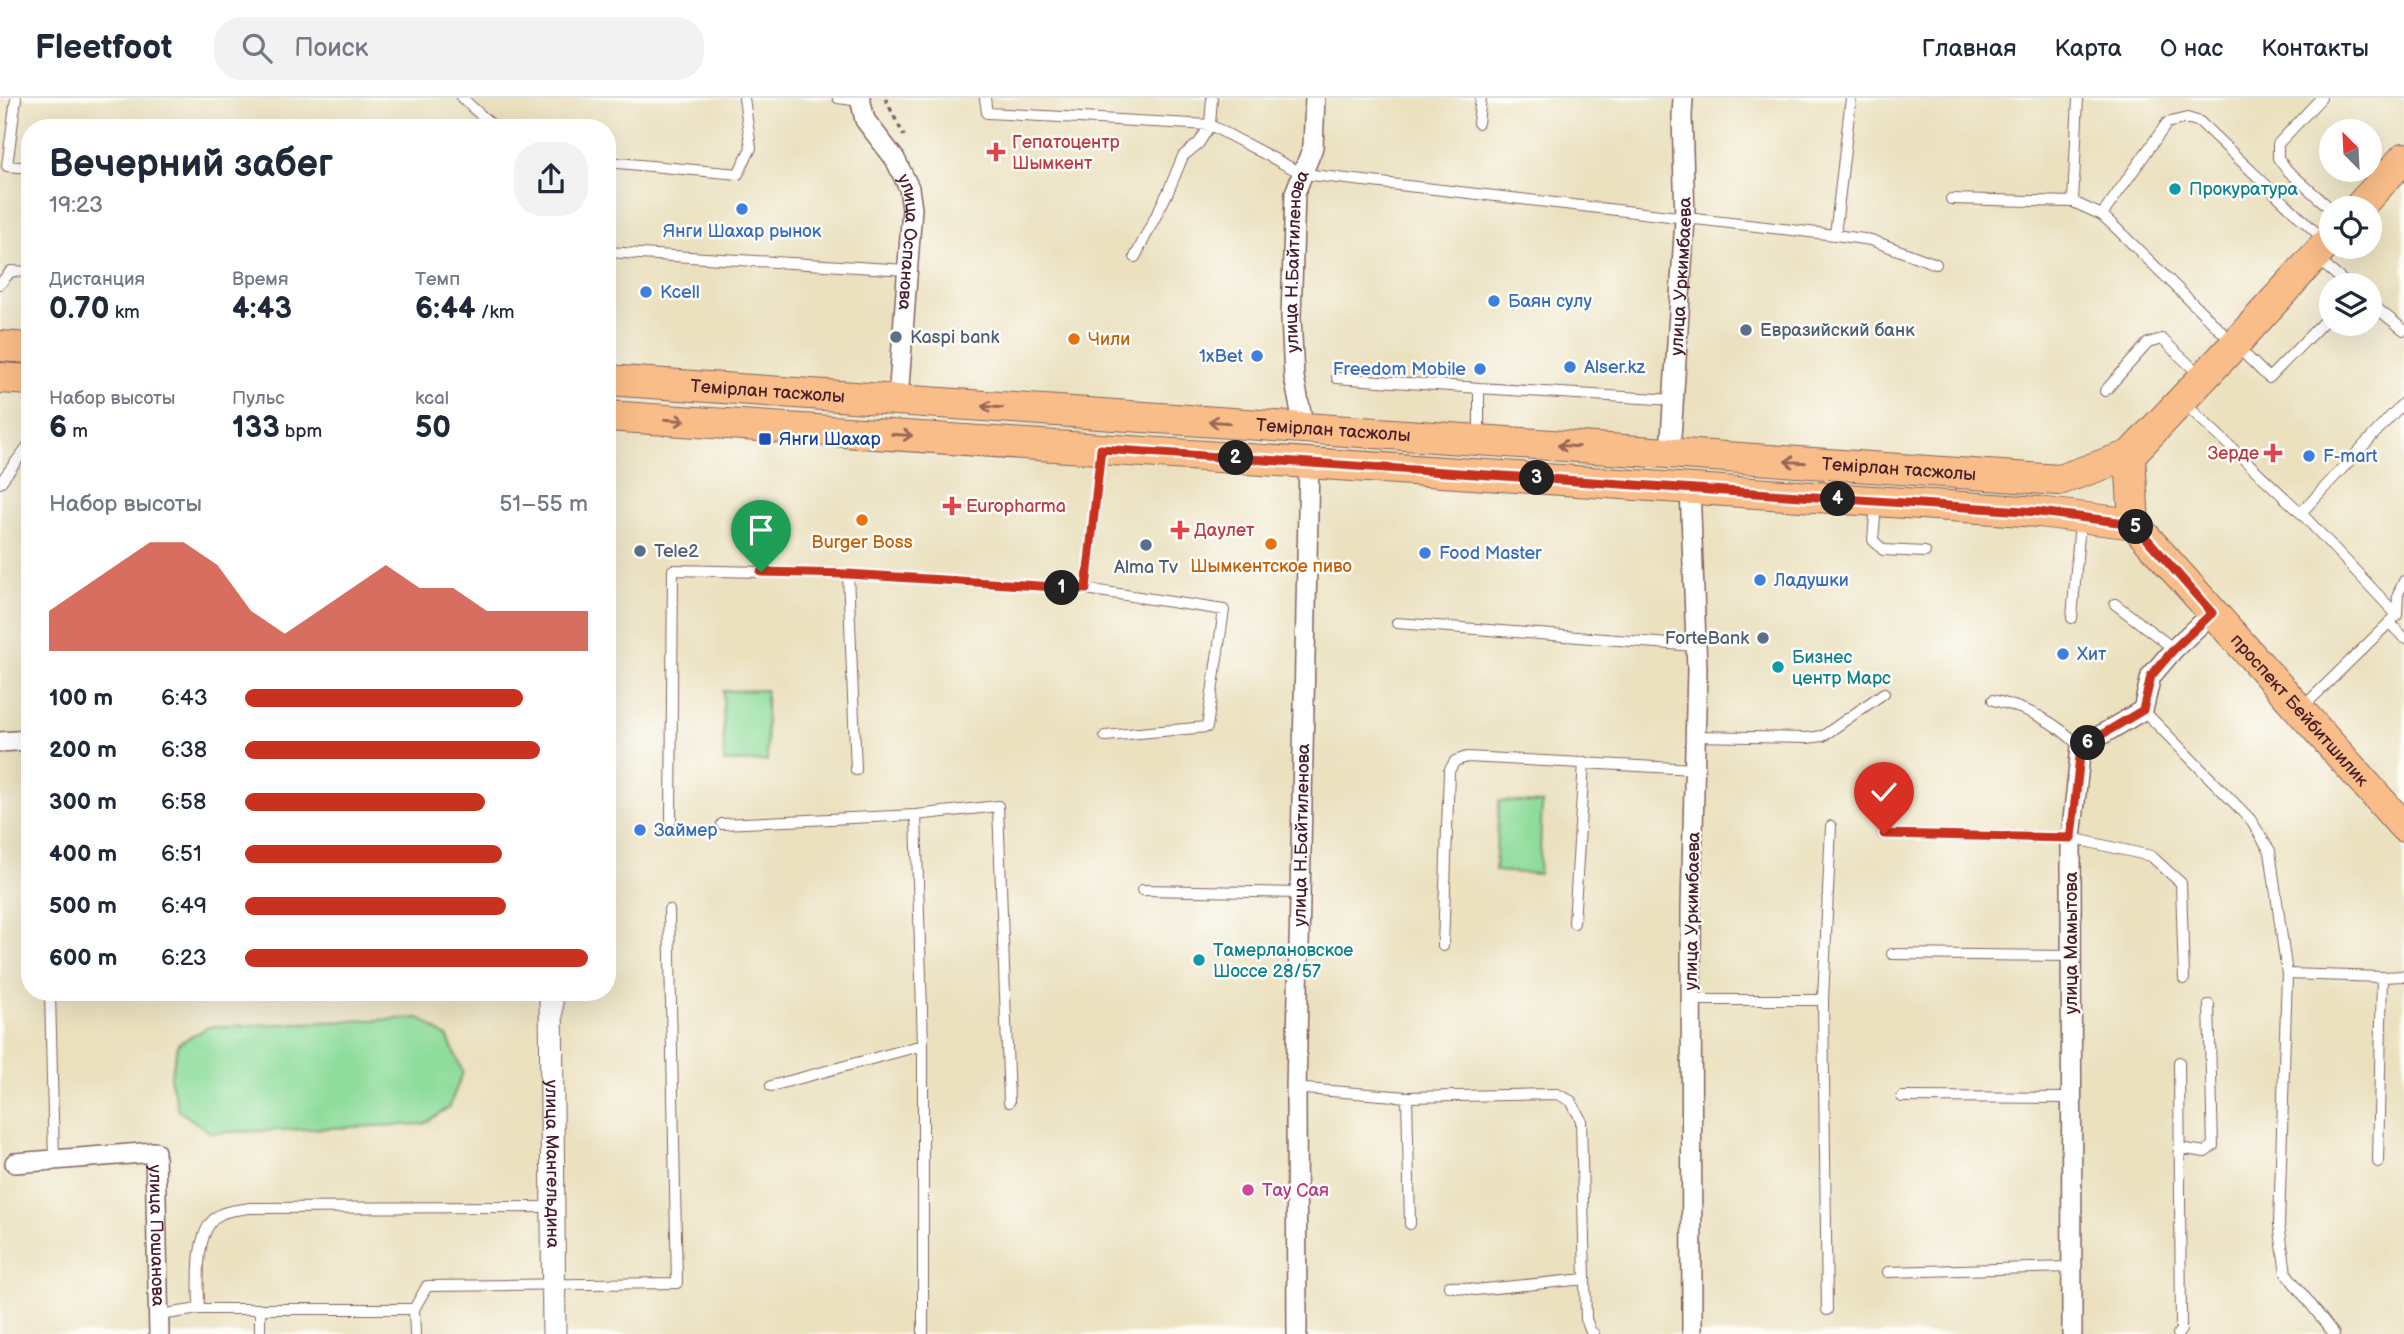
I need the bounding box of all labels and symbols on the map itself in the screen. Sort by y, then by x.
north arrow [2319,119,2382,182]
place label: Гепатоцентр Шымкент [1012,132,1120,174]
marker: Гепатоцентр Шымкент [986,142,1006,162]
street label: улица Н.Байтиленова [1281,167,1314,353]
street label: улица Оспанова [893,171,922,311]
place label: Прокуратура [2189,179,2299,200]
marker: Прокуратура [2167,181,2183,197]
street label: улица Уркимбаева [1666,196,1696,356]
marker: Янги Шахар рынок [734,201,750,217]
place label: Янги Шахар рынок [663,221,822,242]
place label: Kcell [660,282,700,303]
marker: Kcell [638,284,654,300]
place label: Баян сулу [1508,291,1593,312]
marker: Баян сулу [1486,293,1502,309]
place label: Евразийский банк [1760,320,1915,341]
marker: Евразийский банк [1738,322,1754,338]
place label: Kaspi bank [910,327,999,348]
marker: Kaspi bank [888,329,904,345]
place label: Чили [1088,329,1130,350]
marker: Чили [1066,331,1082,347]
place label: 1xBet [1199,346,1243,367]
marker: 1xBet [1249,348,1265,364]
place label: Alser.kz [1584,357,1645,378]
place label: Freedom Mobile [1333,359,1466,380]
marker: Alser.kz [1562,359,1578,375]
marker: Freedom Mobile [1472,361,1488,377]
street label: Темірлан тасжолы [690,376,846,407]
one-way arrow [981,400,1004,413]
one-way arrow [664,414,686,427]
one-way arrow [1208,415,1231,428]
street label: Темірлан тасжолы [1255,415,1411,446]
place label: Янги Шахар [779,429,881,450]
one-way arrow [891,429,914,442]
marker: Янги Шахар [757,431,773,447]
pin: 2 [1218,440,1254,476]
one-way arrow [1557,440,1580,453]
place label: Зерде [2208,443,2259,464]
marker: Зерде [2265,445,2281,461]
place label: F-mart [2323,446,2378,467]
marker: F-mart [2301,448,2317,464]
street label: Темірлан тасжолы [1821,454,1977,485]
one-way arrow [1784,455,1807,468]
pin: 3 [1520,460,1554,496]
pin: 4 [1820,482,1856,516]
place label: Europharma [966,496,1066,517]
marker: Europharma [944,498,960,514]
pin [731,500,791,572]
pin: 5 [2118,510,2154,544]
marker: Burger Boss [854,512,870,528]
place label: Даулет [1194,520,1255,541]
marker: Даулет [1172,522,1188,538]
place label: Burger Boss [811,532,913,553]
marker: Шымкентское пиво [1263,536,1279,552]
marker: Alma Tv [1138,537,1154,553]
place label: Tele2 [654,541,699,562]
marker: Tele2 [632,543,648,559]
place label: Food Master [1439,543,1542,564]
marker: Food Master [1417,545,1433,561]
place label: Шымкентское пиво [1190,556,1352,577]
place label: Alma Tv [1114,557,1178,578]
pin: 1 [1044,570,1080,606]
place label: Ладушки [1773,570,1849,591]
marker: Ладушки [1752,572,1768,588]
place label: ForteBank [1665,628,1749,649]
marker: ForteBank [1755,630,1771,646]
street label: проспект Бейбитшилик [2226,630,2373,791]
place label: Хит [2077,644,2107,665]
marker: Хит [2055,646,2071,662]
place label: Бизнес центр Марс [1792,647,1891,689]
marker: Бизнес центр Марс [1770,659,1786,675]
pin: 6 [2070,726,2106,760]
street label: улица Н.Байтиленова [1289,743,1314,927]
pin [1854,762,1914,834]
place label: Займер [654,820,718,841]
marker: Займер [632,822,648,838]
street label: улица Уркимбаева [1681,831,1704,991]
street label: улица Мамытова [2061,871,2082,1014]
place label: Тамерлановское Шоссе 28/57 [1213,940,1353,982]
marker: Тамерлановское Шоссе 28/57 [1191,952,1207,968]
street label: улица Мангельдина [541,1080,563,1249]
street label: улица Пошанова [144,1164,168,1307]
place label: Тау Сая [1262,1180,1329,1201]
marker: Тау Сая [1240,1182,1256,1198]

